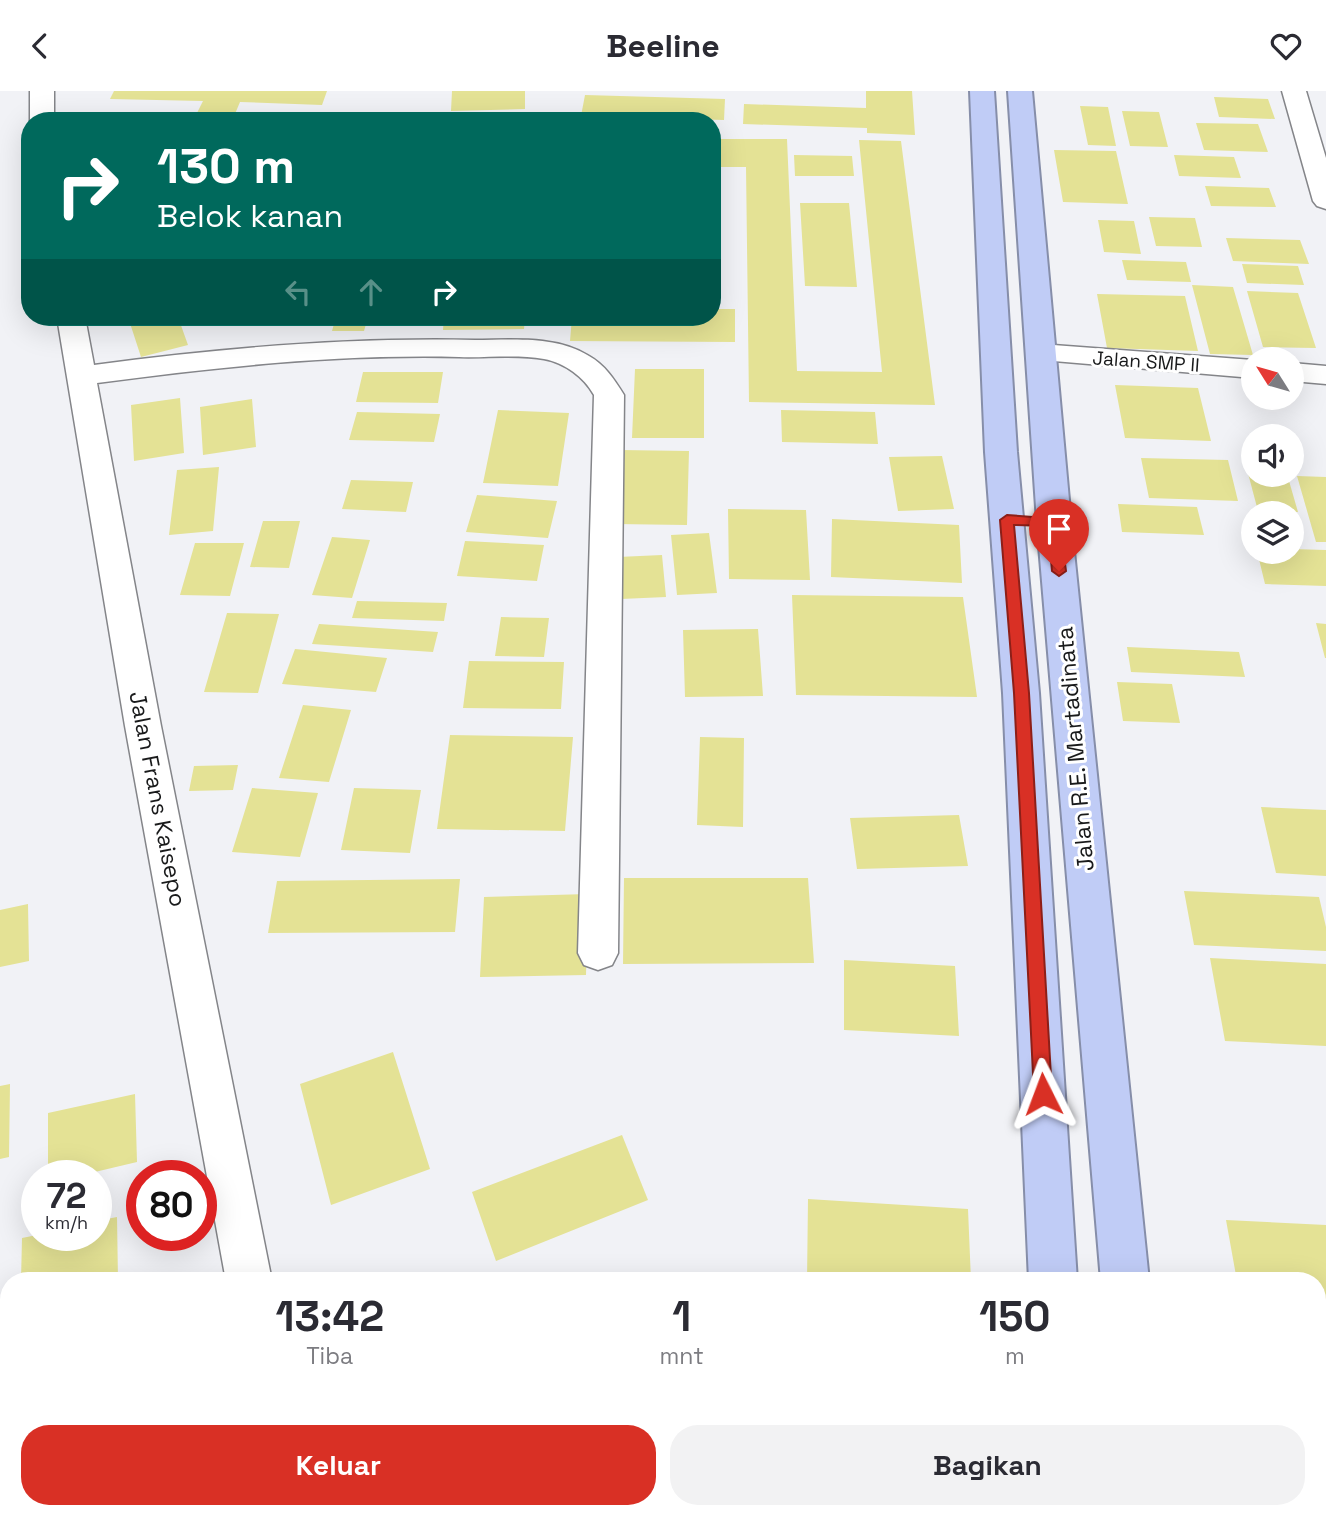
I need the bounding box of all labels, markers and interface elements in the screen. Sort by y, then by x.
text: Beeline [606,26,720,66]
icon: back [21,27,59,65]
icon: heart [1267,27,1305,65]
text: 130 m [157,135,295,197]
icon: right [42,140,133,231]
text: Belok kanan [157,196,343,236]
icon: left [279,273,317,311]
icon: ahead [352,273,390,311]
icon: right [425,273,463,311]
street label: Jalan SMP II [1091,345,1200,378]
north arrow [1241,347,1304,409]
map controls [1241,347,1304,564]
button: sound [1241,424,1304,487]
pin [1029,499,1089,571]
button: layers [1241,501,1304,564]
icon: arrive [1040,510,1078,548]
street label: Jalan R.E. Martadinata [1049,625,1101,873]
street label: Jalan Frans Kaisepo [122,689,194,909]
position arrow [1006,1057,1080,1131]
speed limit sign: 80 [126,1160,217,1251]
text: 72 [46,1174,87,1218]
text: km/h [45,1211,88,1234]
text: 13:42 [275,1290,384,1343]
text: 1 [672,1290,691,1343]
text: 150 [979,1290,1051,1343]
text: Tiba [306,1341,353,1371]
text: mnt [660,1341,704,1371]
text: m [1005,1341,1025,1371]
button: Keluar [21,1425,656,1505]
button: Bagikan [670,1425,1305,1505]

